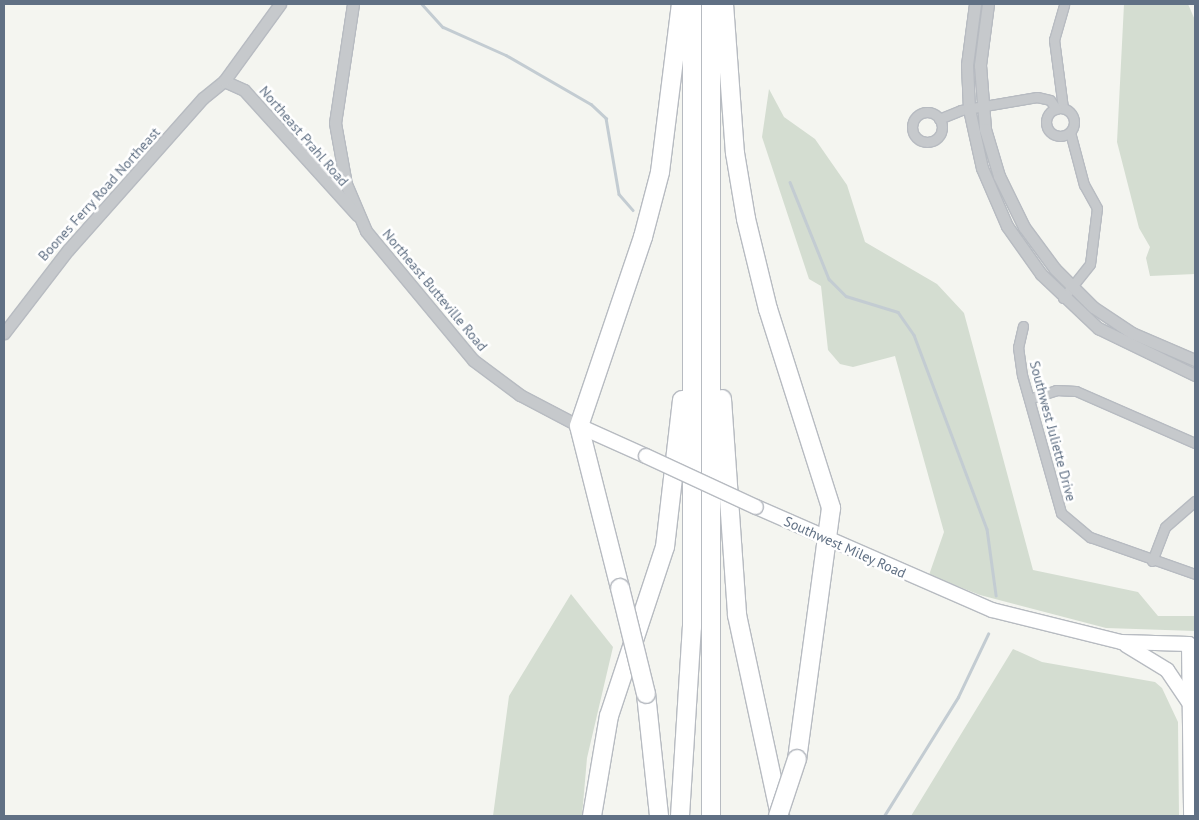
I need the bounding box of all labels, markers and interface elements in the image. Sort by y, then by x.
street label: Northeast Prahl Road [256,83,352,189]
street label: Boones Ferry Road Northeast [34,124,164,264]
street label: Northeast Butteville Road [379,226,491,354]
street label: Southwest Juliette Drive [1026,359,1080,503]
street label: Southwest Miley Road [781,512,909,582]

